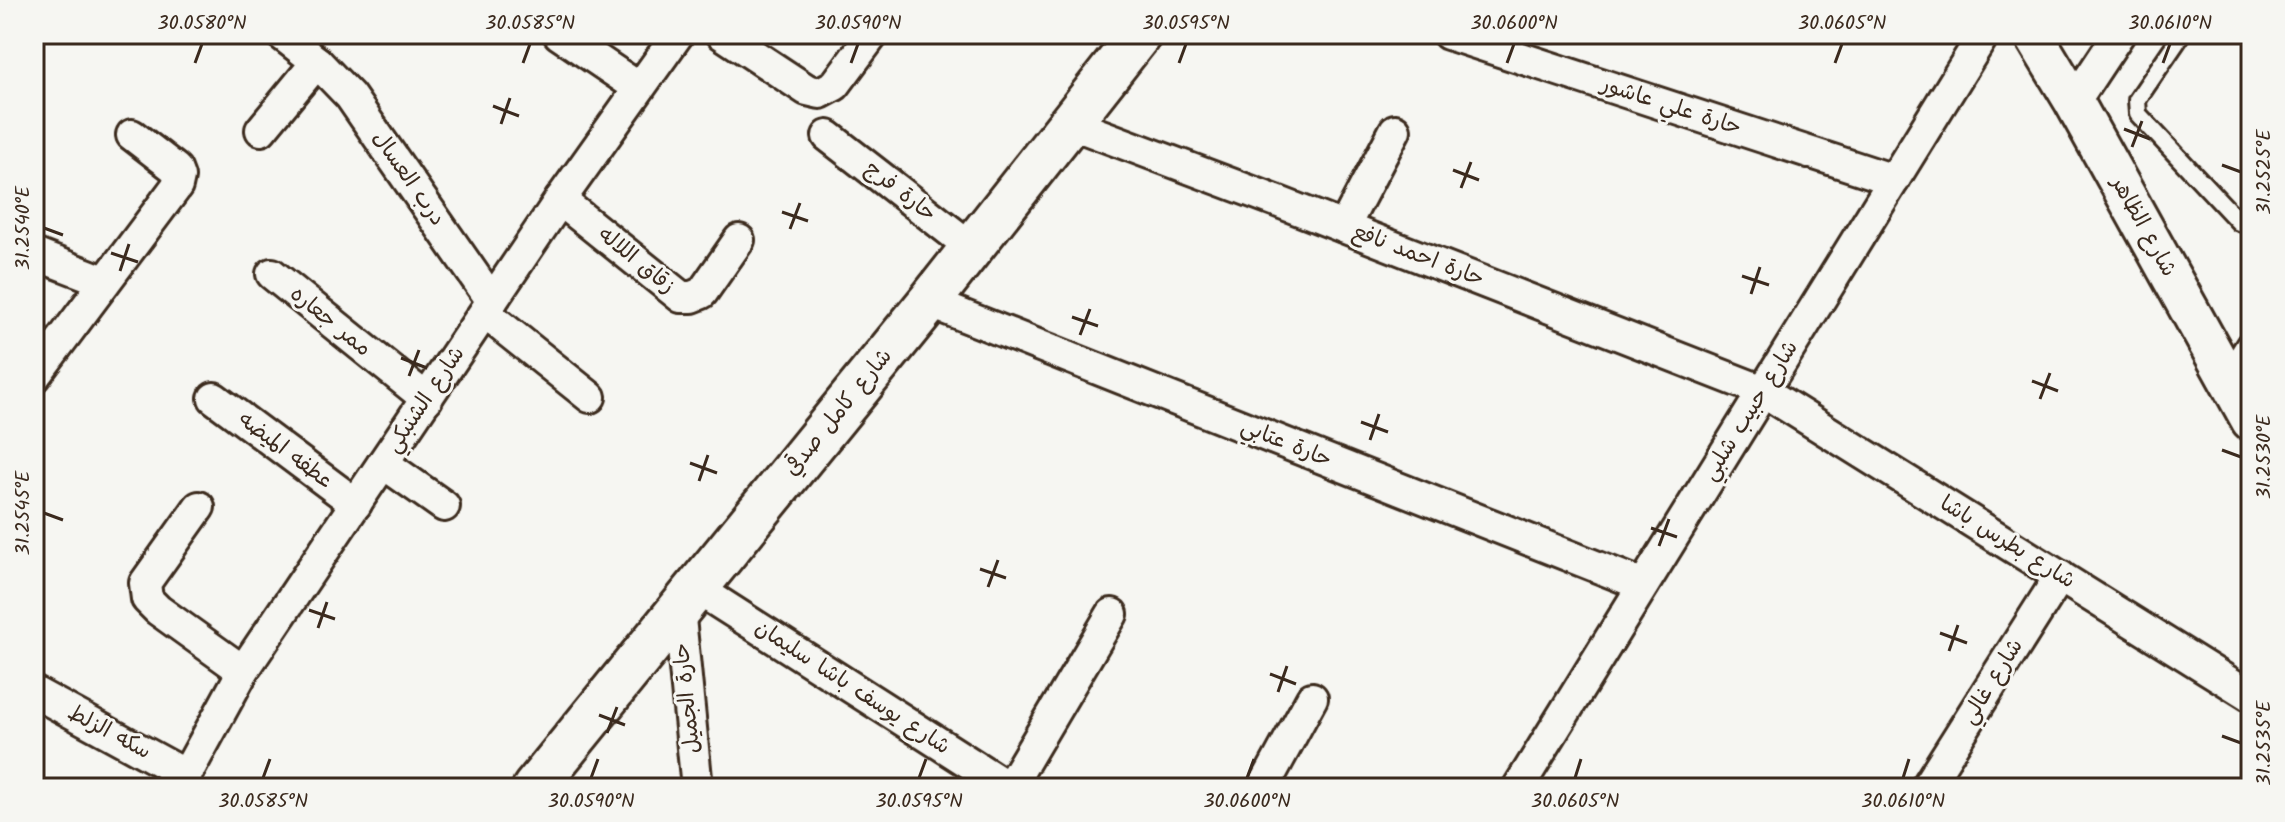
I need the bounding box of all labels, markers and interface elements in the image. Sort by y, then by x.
text: 30.0580°N [157,8,247,40]
text: 30.0585°N [485,8,575,40]
text: 30.0590°N [815,8,901,40]
text: 30.0595°N [1142,8,1230,40]
text: 30.0600°N [1470,8,1558,40]
text: 30.0605°N [1798,8,1886,40]
text: 30.0610°N [2128,8,2212,40]
street label: حارة علي عاشور [1594,67,1746,146]
street label: درب العسال [362,124,454,234]
text: 31.2525°E [2249,128,2281,215]
street label: حارة فرج [856,153,944,231]
street label: شارع الظاهر [2100,169,2185,284]
text: 31.2540°E [8,185,40,270]
street label: حارة احمد نافع [1347,215,1489,297]
street label: زقاق اللاله [590,219,682,303]
street label: ممر جعاره [281,278,379,366]
street label: شارع حبيب شلبي [1694,334,1808,488]
street label: شارع الشنبكي [377,339,475,461]
street label: شارع كامل صدقي [776,341,902,485]
street label: عطفه الميضه [230,403,340,499]
street label: حارة عتابي [1235,410,1337,478]
text: 31.2530°E [2249,413,2281,499]
text: 31.2545°E [8,469,40,556]
street label: شارع بطرس باشا [1932,487,2082,599]
street label: شارع يوسف باشا سليمان [747,611,957,765]
street label: شارع غالي [1953,632,2033,732]
street label: حارة الجميل [665,641,711,755]
street label: سكه الزلط [61,696,157,770]
text: 31.2535°E [2249,699,2281,786]
text: 30.0585°N [218,786,308,818]
text: 30.0590°N [548,786,634,818]
text: 30.0595°N [875,786,963,818]
text: 30.0600°N [1203,786,1291,818]
text: 30.0605°N [1531,786,1619,818]
text: 30.0610°N [1861,786,1945,818]

